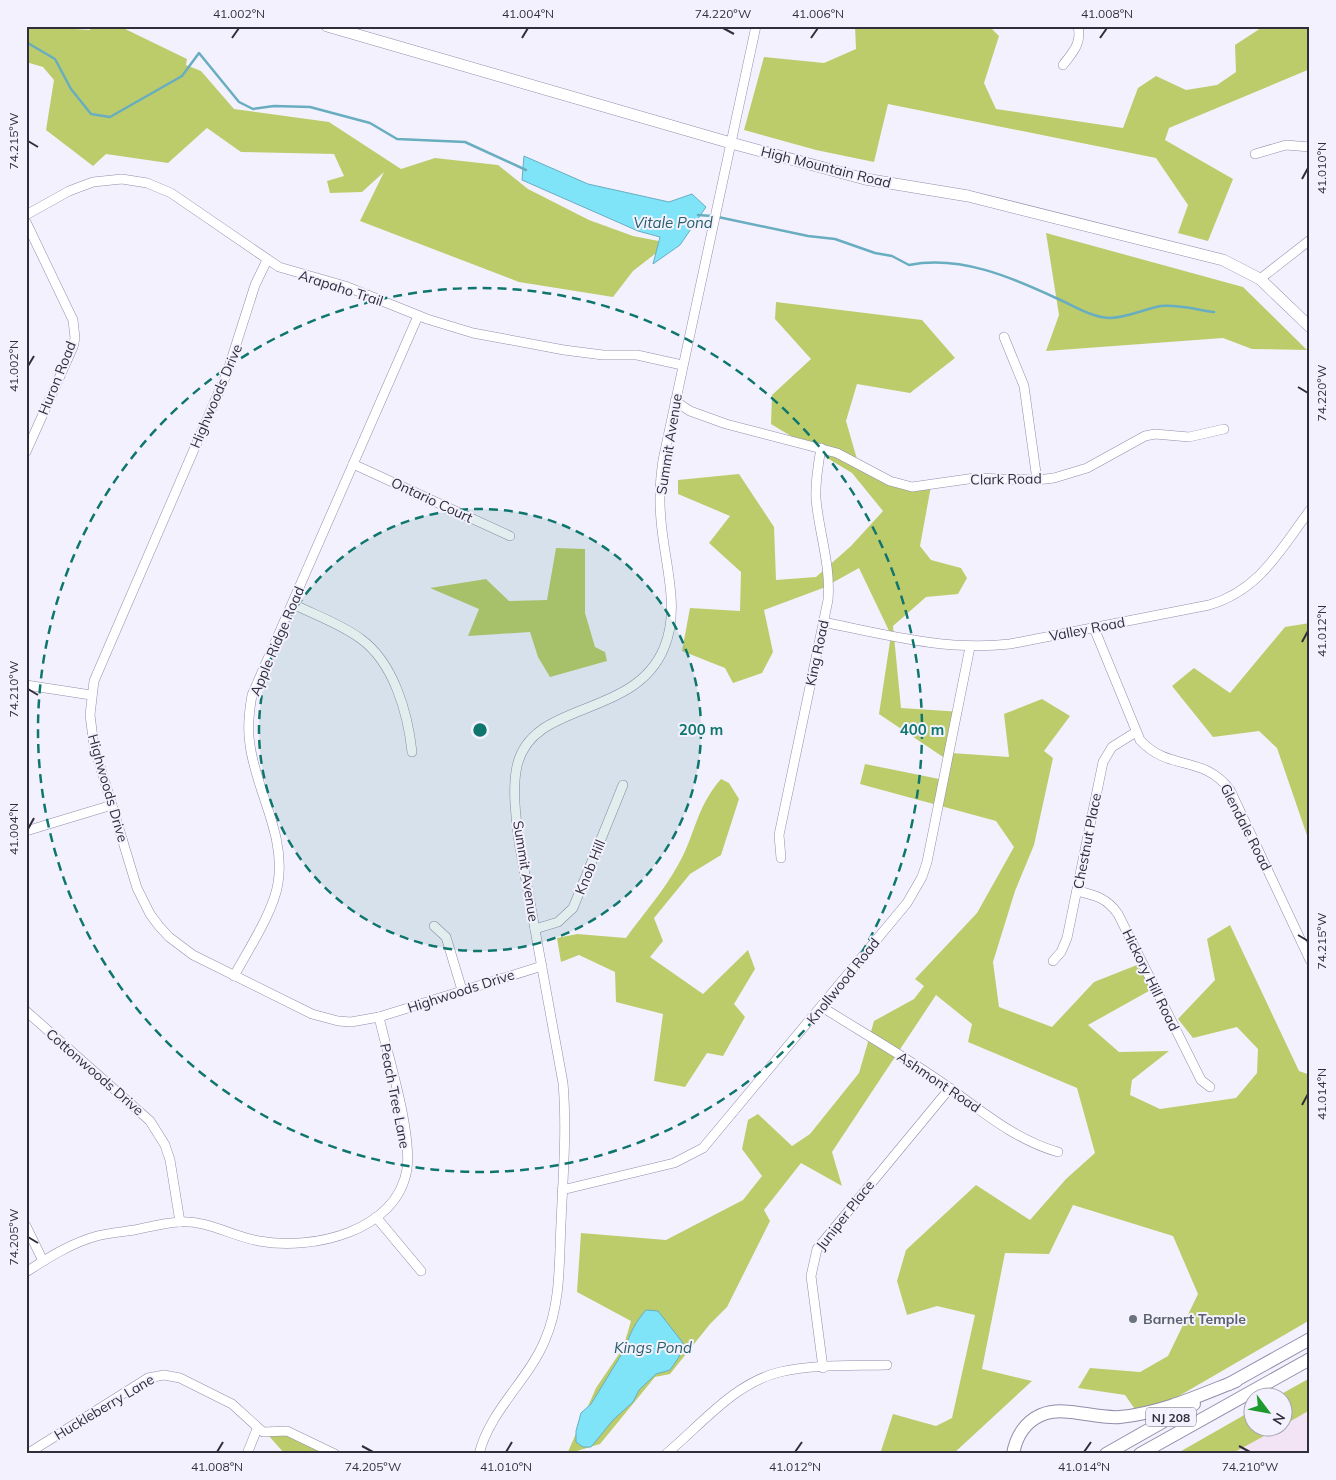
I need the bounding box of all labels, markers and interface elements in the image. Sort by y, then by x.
text: 41.002°N [213,6,265,21]
text: 41.004°N [502,6,554,21]
text: 74.220°W [695,6,751,21]
text: 41.006°N [792,6,844,21]
text: 41.008°N [1081,6,1133,21]
text: 74.215°W [6,113,21,169]
street label: High Mountain Road [759,142,893,192]
text: 41.010°N [1314,142,1329,194]
water label: Vitale Pond [633,213,713,232]
street label: Arapaho Trail [296,266,386,310]
street label: Huron Road [34,338,80,418]
text: 41.002°N [6,340,21,392]
street label: Highwoods Drive [186,341,246,451]
text: 74.220°W [1314,365,1329,421]
street label: Summit Avenue [652,392,686,496]
street label: Clark Road [970,469,1042,489]
street label: Ontario Court [388,473,476,527]
street label: Apple Ridge Road [246,584,308,698]
text: 41.012°N [1314,605,1329,657]
street label: Valley Road [1047,613,1127,645]
street label: King Road [801,618,833,688]
text: 74.210°W [6,661,21,717]
text: 200 m [679,720,723,739]
text: 400 m [900,720,944,739]
centre of rings [471,721,489,739]
street label: Highwoods Drive [84,732,132,844]
street label: Glendale Road [1216,781,1276,873]
street label: Chestnut Place [1069,792,1105,890]
text: 41.004°N [6,803,21,855]
street label: Summit Avenue [509,819,543,923]
street label: Knob Hill [571,837,609,897]
text: 74.215°W [1314,913,1329,969]
street label: Hickory Hill Road [1119,926,1183,1034]
street label: Knollwood Road [803,934,883,1028]
street label: Highwoods Drive [405,965,517,1017]
street label: Cottonwoods Drive [42,1025,148,1119]
street label: Peach Tree Lane [376,1042,414,1150]
street label: Ashmont Road [894,1047,984,1117]
text: 41.014°N [1314,1068,1329,1120]
street label: Juniper Place [812,1176,878,1254]
text: 74.205°W [6,1209,21,1265]
place label: Barnert Temple [1143,1310,1246,1328]
marker: Barnert Temple [1127,1313,1139,1325]
water label: Kings Pond [614,1338,692,1357]
street label: Huckleberry Lane [51,1370,157,1444]
north arrow [1244,1388,1294,1438]
road number: NJ 208 [1146,1408,1196,1426]
text: N [1269,1410,1289,1428]
text: 41.008°N [191,1459,243,1474]
text: 74.205°W [345,1459,401,1474]
text: 41.010°N [480,1459,532,1474]
text: 41.012°N [769,1459,821,1474]
text: 41.014°N [1058,1459,1110,1474]
text: 74.210°W [1222,1459,1278,1474]

